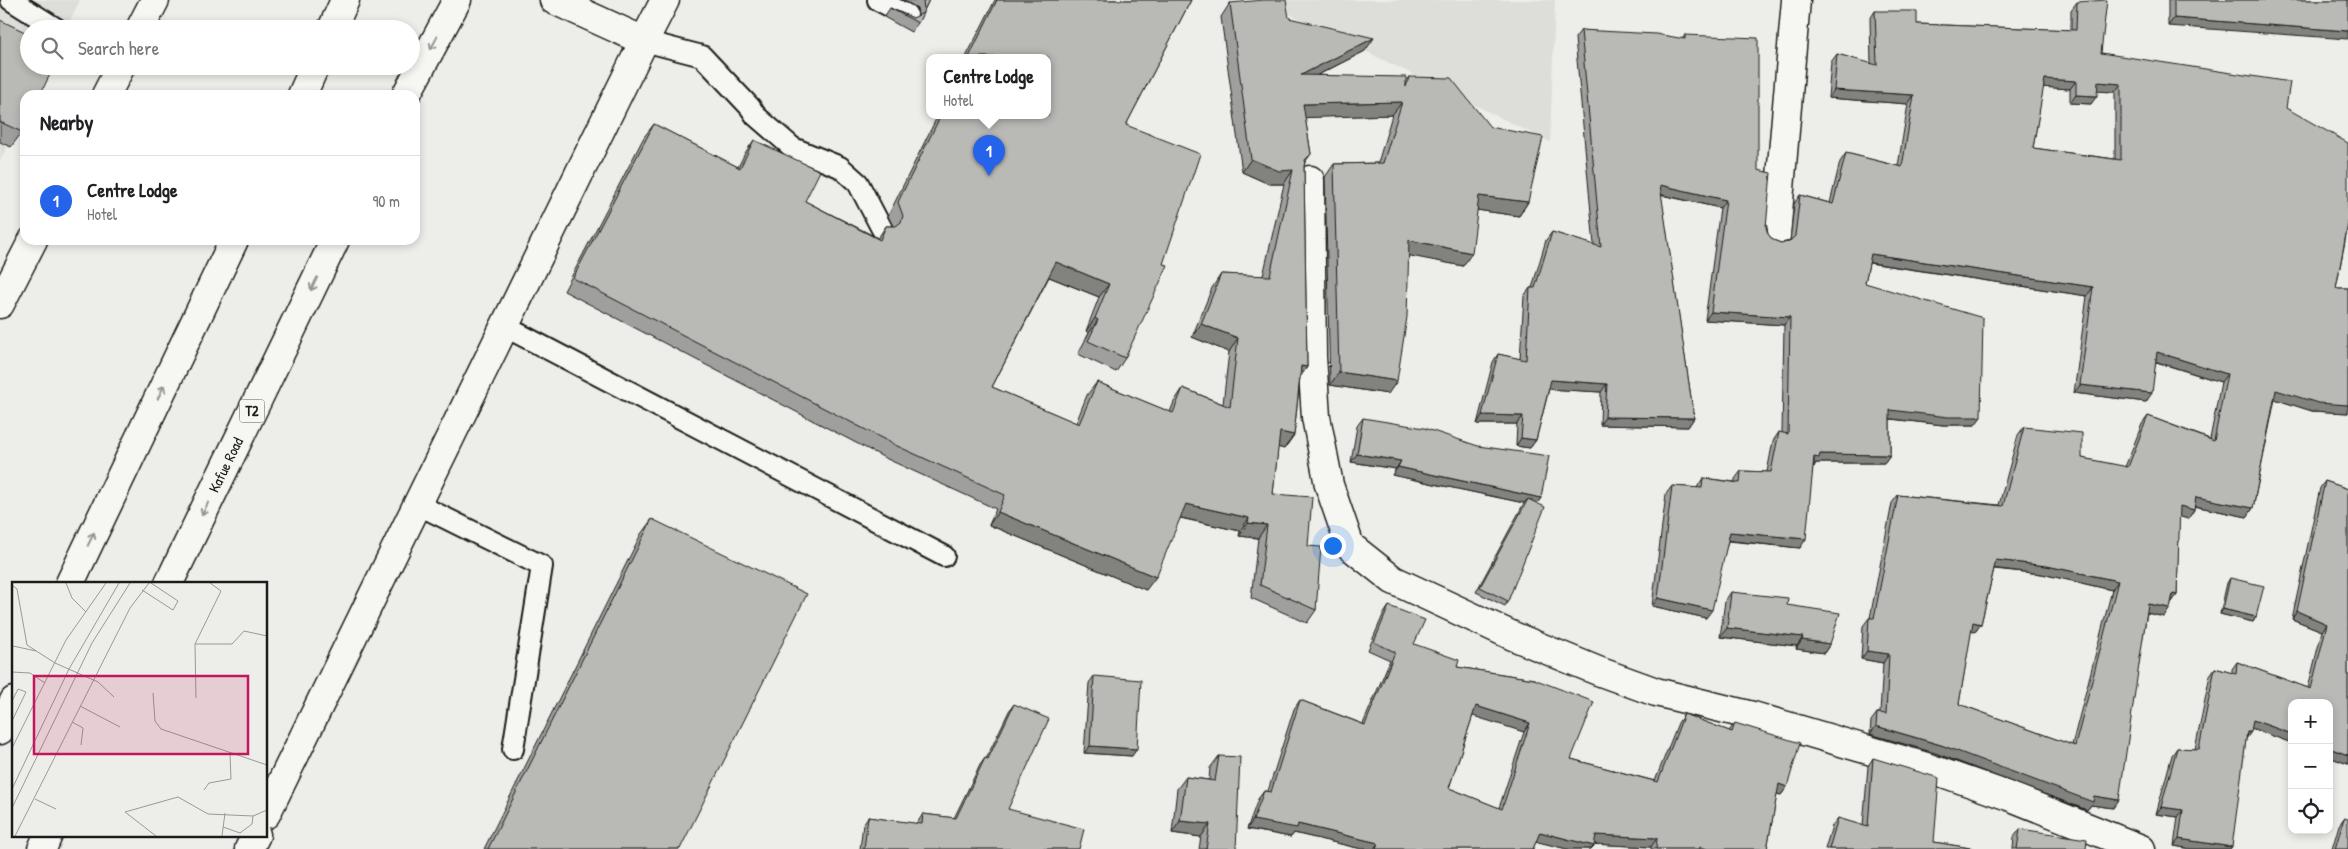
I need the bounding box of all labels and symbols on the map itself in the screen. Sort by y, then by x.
one-way arrow [429,35,438,50]
pin: 1 [973,135,1005,176]
one-way arrow [309,276,318,291]
one-way arrow [157,385,167,400]
road number: T2 [240,400,264,422]
street label: Kafue Road [203,433,248,496]
one-way arrow [200,501,209,516]
one-way arrow [87,532,96,547]
your location [1320,533,1346,559]
inset map [12,582,268,836]

